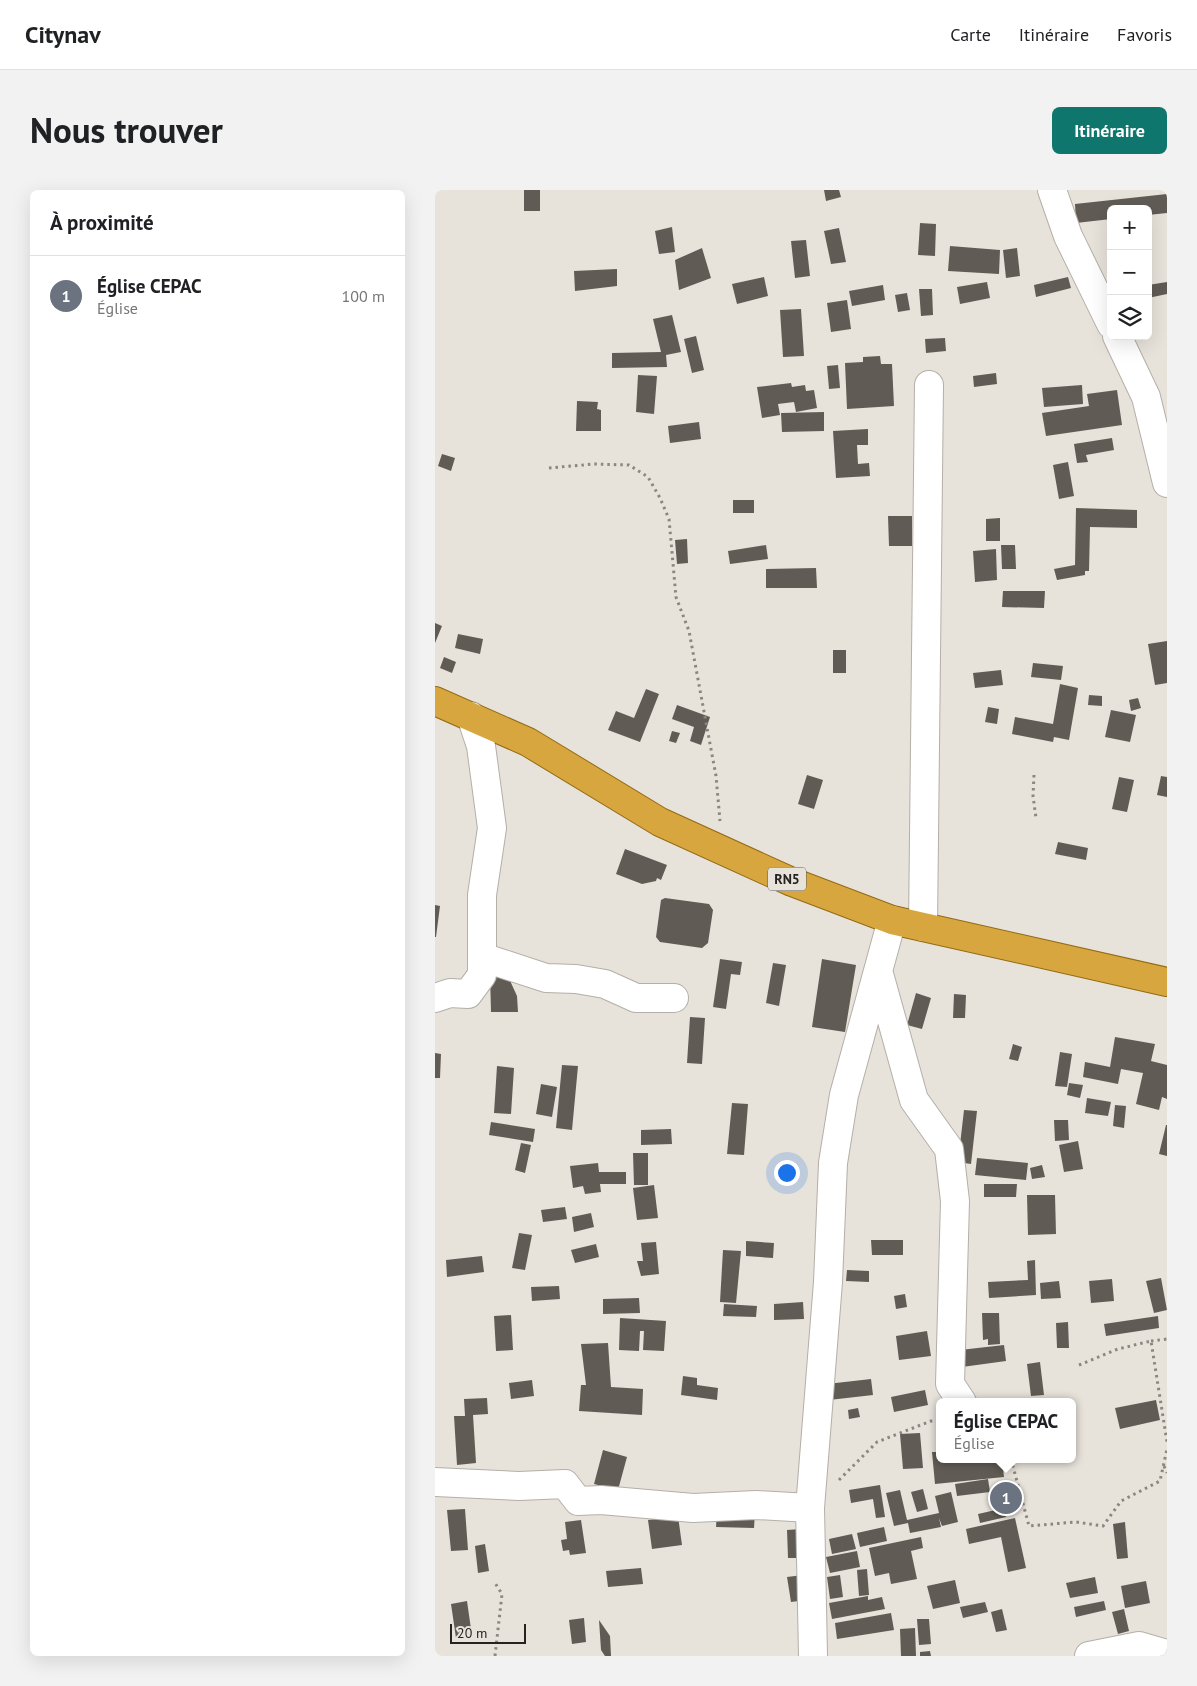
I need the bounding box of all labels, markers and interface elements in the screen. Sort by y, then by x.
text: Citynav [25,19,101,50]
text: Carte [950,23,991,46]
text: Itinéraire [1019,23,1089,46]
text: Favoris [1117,23,1172,46]
text: Nous trouver [30,107,223,153]
button: Itinéraire [1052,107,1167,154]
map controls [1107,205,1152,340]
button: + [1107,205,1152,250]
text: À proximité [50,209,154,236]
button: − [1107,250,1152,295]
text: Église CEPAC [97,274,202,298]
text: 1 [61,286,71,306]
text: 100 m [342,286,385,306]
button: layers [1107,295,1152,340]
text: Église [97,298,138,318]
road number: RN5 [768,868,806,891]
your location [774,1160,800,1186]
popup [936,1398,1076,1463]
text: Église CEPAC [954,1409,1058,1433]
text: Église [954,1433,995,1453]
pin: 1 [990,1479,1022,1517]
scale bar [450,1621,526,1644]
text: 20 m [457,1624,487,1642]

